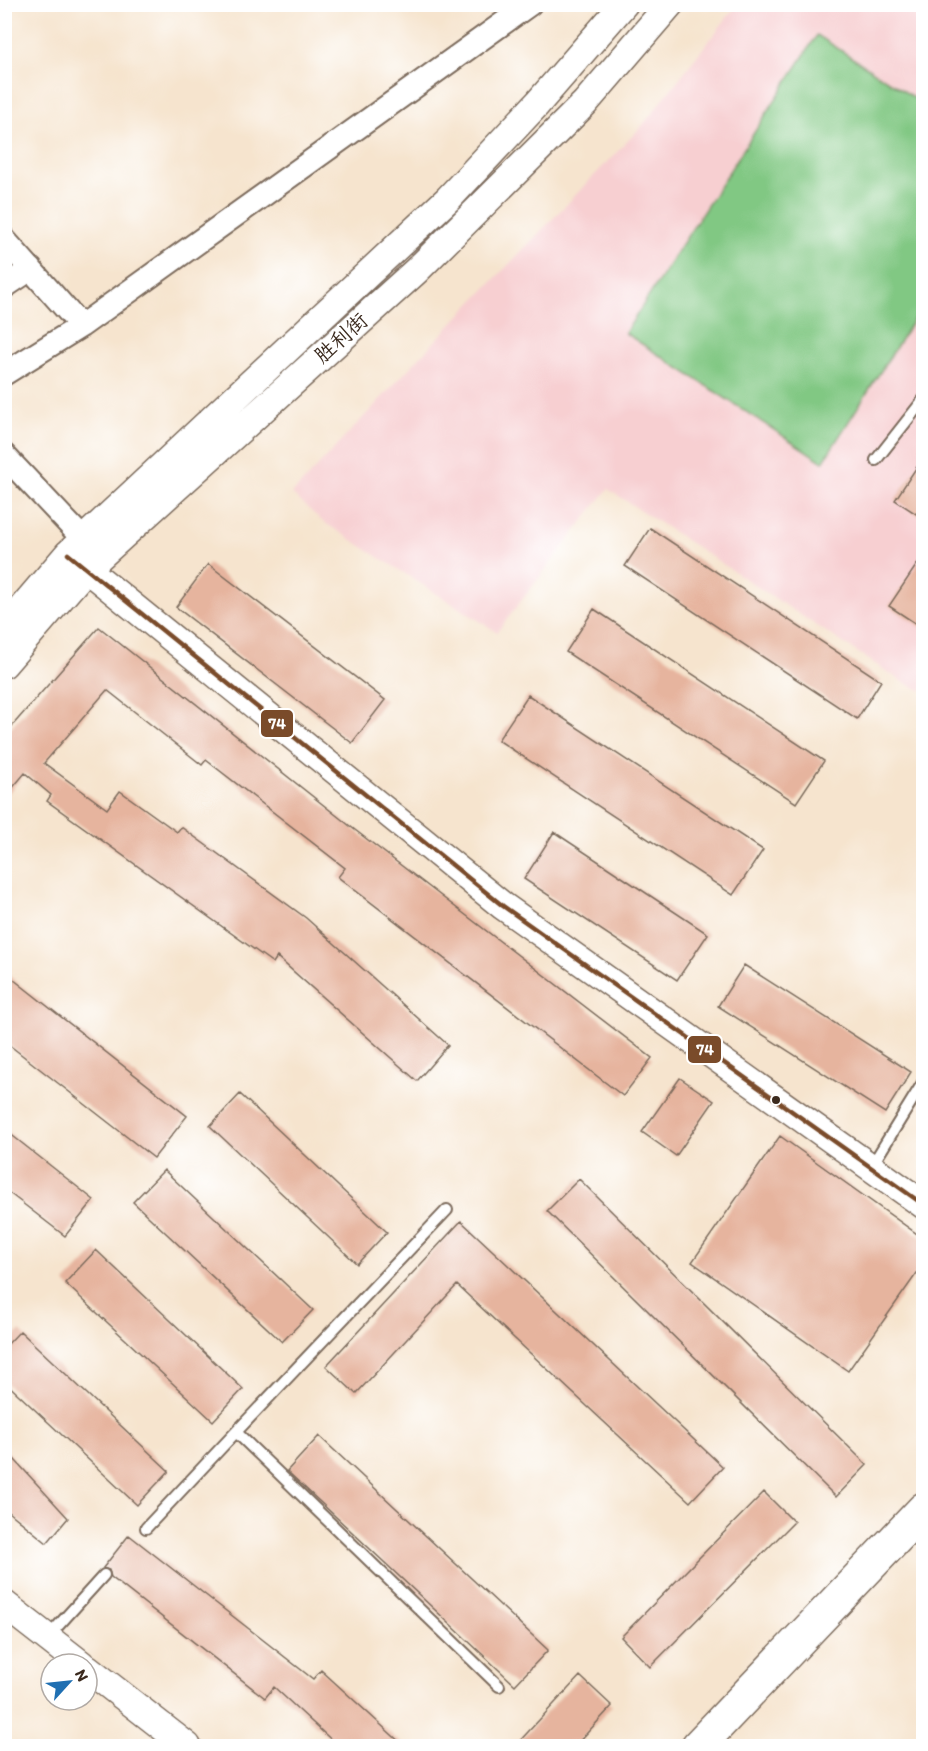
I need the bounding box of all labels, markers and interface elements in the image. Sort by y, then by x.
street label: 胜利街 [309,307,372,368]
line badge: 74 [260,709,294,738]
text: 74 [267,714,286,733]
line badge: 74 [687,1035,722,1064]
text: 74 [695,1040,714,1059]
unlabelled marker [770,1094,782,1106]
north arrow [39,1652,99,1712]
text: N [71,1666,93,1685]

